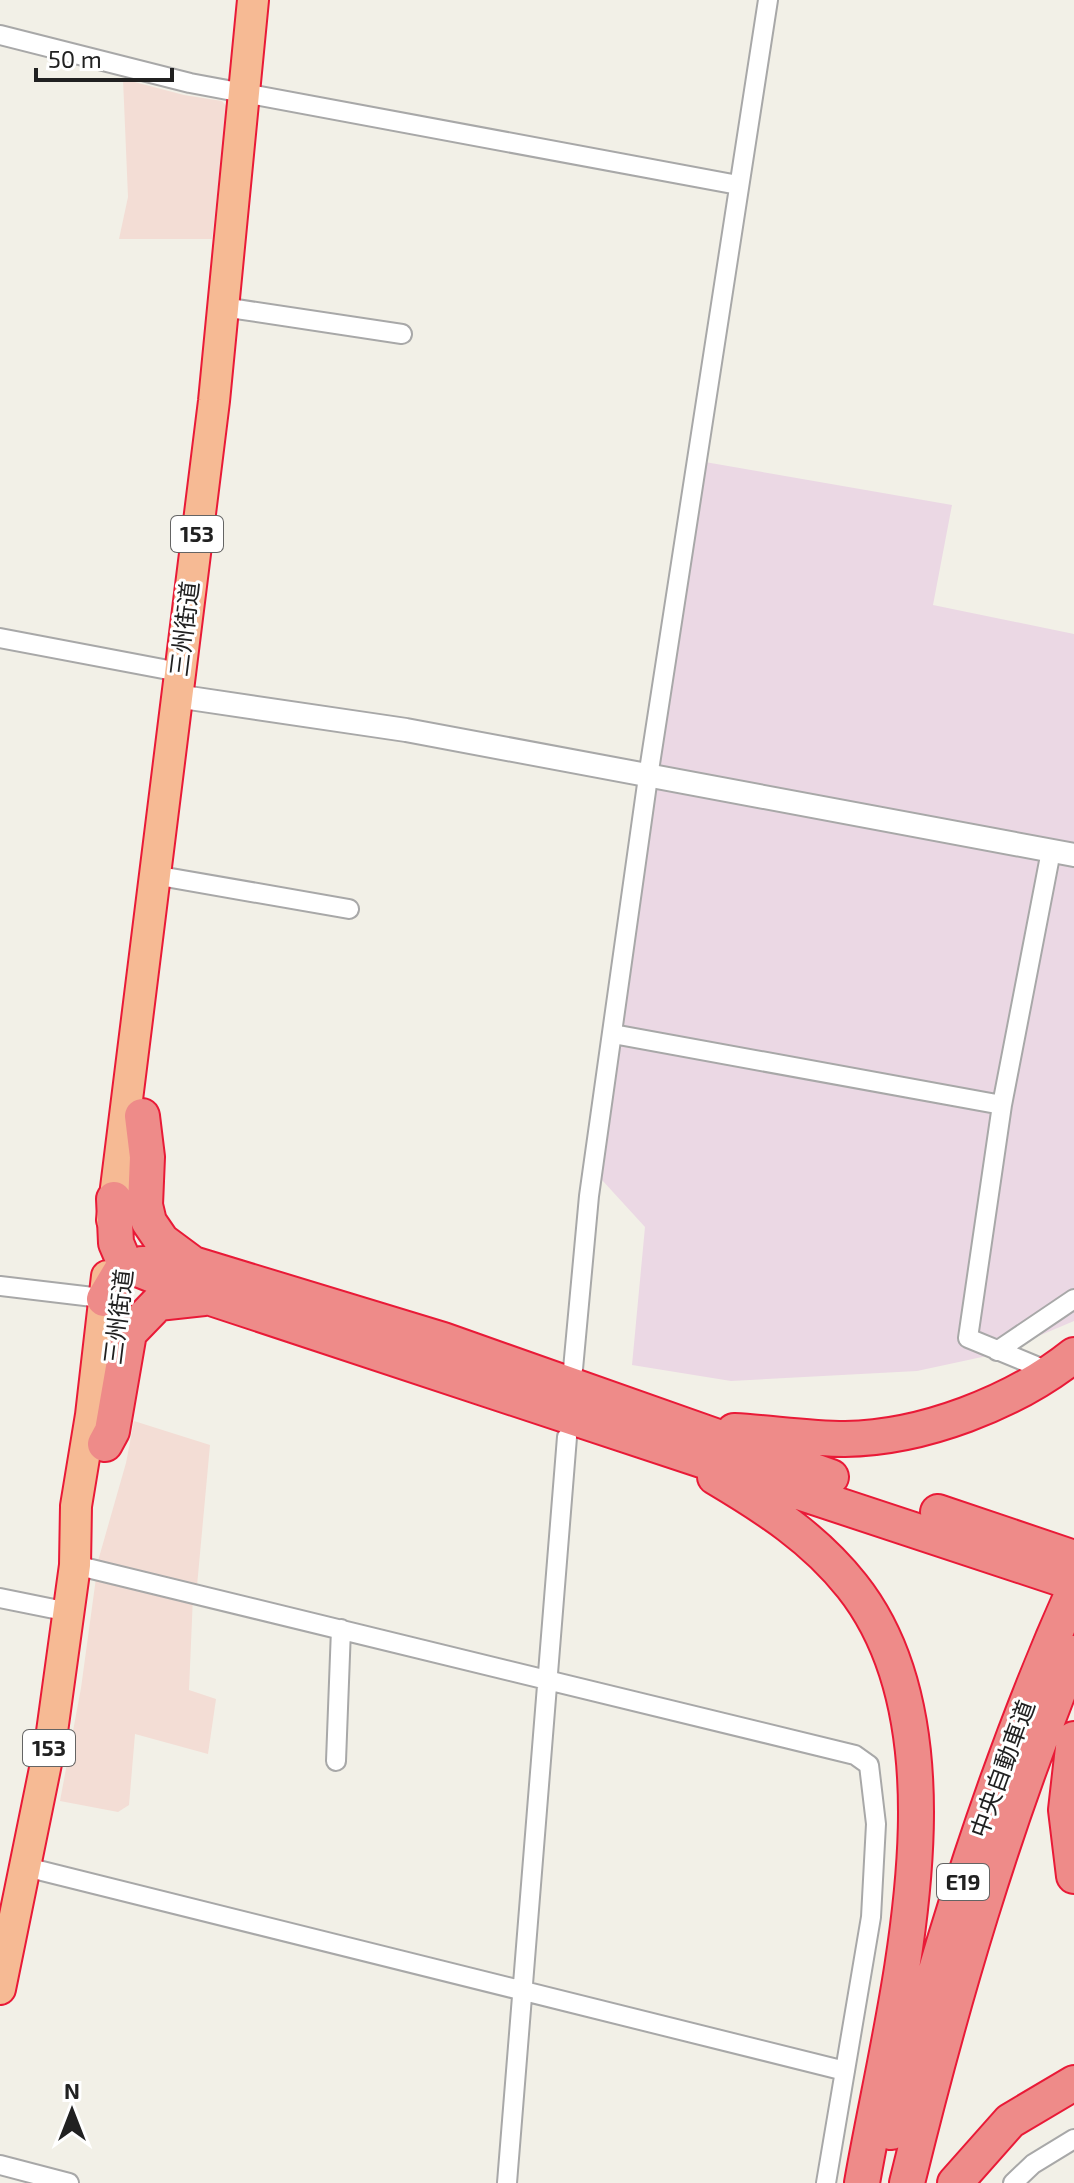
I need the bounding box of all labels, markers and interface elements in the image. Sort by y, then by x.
scale bar [36,32,172,82]
text: 50 m [48,44,102,73]
road number: 153 [171,516,223,552]
street label: 三州街道 [163,579,204,678]
street label: 三州街道 [97,1267,138,1366]
street label: 中央自動車道 [963,1696,1040,1841]
road number: 153 [23,1730,75,1766]
road number: E19 [937,1864,989,1900]
north arrow [32,2071,112,2151]
text: N [64,2077,80,2103]

